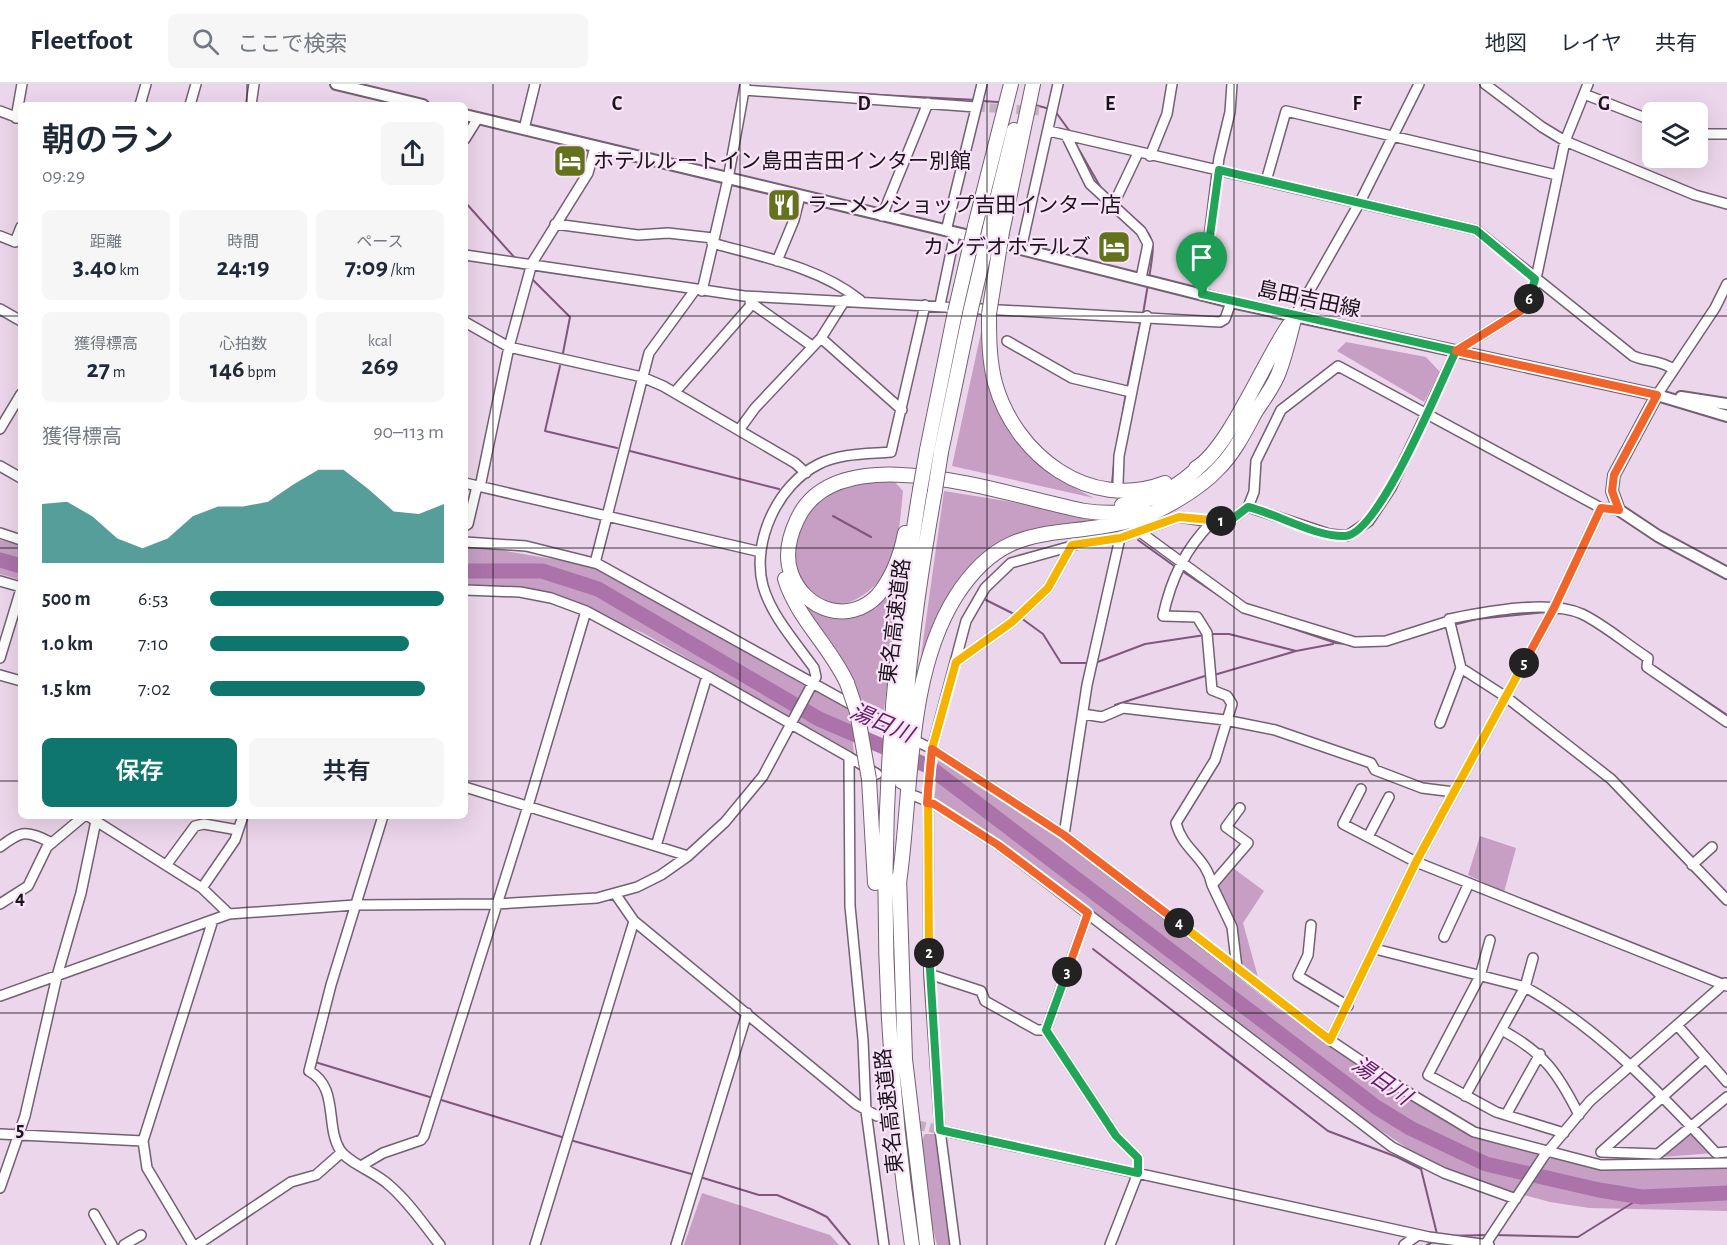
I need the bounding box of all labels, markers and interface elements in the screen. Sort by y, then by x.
search box [168,14,588,68]
icon: search [189,25,222,58]
text: Fleetfoot [30,27,132,55]
text: ここで検索 [237,33,347,55]
text: 地図 [1485,33,1527,54]
text: レイヤ [1560,33,1622,54]
text: 共有 [1655,33,1697,54]
text: C [612,94,623,114]
text: D [857,94,871,114]
text: E [1105,94,1115,114]
text: F [1352,94,1362,114]
text: G [1598,94,1610,114]
map controls [1642,102,1708,168]
button: layers [1642,102,1708,168]
button: share [381,122,444,185]
text: 朝のラン [42,125,174,158]
hotel icon: ホテルルートイン島田吉田インター別館 [552,143,588,179]
place label: ホテルルートイン島田吉田インター別館 [593,150,971,172]
text: 09:29 [42,166,85,186]
restaurant icon: ラーメンショップ吉田インター店 [766,187,802,223]
place label: ラーメンショップ吉田インター店 [807,194,1121,216]
hotel icon: カンデオホテルズ [1096,229,1132,265]
pin [1176,232,1227,294]
text: 距離 [90,234,122,250]
text: 時間 [227,234,259,250]
text: ペース [356,234,404,250]
place label: カンデオホテルズ [923,235,1091,258]
icon: arrive [1185,241,1218,274]
text: 3.40 [73,254,117,280]
text: 24:19 [216,254,270,280]
text: 7:09 [345,254,388,280]
text: km [117,262,139,278]
text: /km [388,262,415,278]
street label: 島田吉田線 [1255,277,1363,321]
pin: 6 [1514,284,1544,314]
text: 6 [1525,291,1533,307]
text: kcal [368,333,392,349]
text: 獲得標高 [74,336,138,352]
text: 心拍数 [219,336,267,352]
text: 269 [361,353,399,379]
text: 27 [87,356,110,382]
text: 146 [210,356,245,382]
text: m [110,364,125,380]
text: bpm [245,364,276,380]
text: 90–113 m [373,422,444,442]
text: 獲得標高 [42,427,122,447]
pin: 1 [1206,506,1236,536]
text: 1 [1218,513,1224,529]
street label: 東名高速道路 [876,557,914,685]
text: 500 m [42,589,91,609]
text: 6:53 [138,589,169,609]
text: 1.0 km [42,634,93,654]
text: 7:10 [138,634,168,654]
pin: 5 [1509,648,1539,678]
text: 5 [1521,655,1527,671]
text: 1.5 km [42,679,91,699]
text: 7:02 [138,679,171,699]
water label: 湯日川 [847,699,919,747]
button: 保存 [42,738,237,807]
button: 共有 [249,738,444,807]
text: 4 [15,888,25,908]
pin: 4 [1164,908,1194,938]
text: 4 [1175,915,1183,931]
pin: 2 [914,938,944,968]
text: 2 [925,945,933,961]
pin: 3 [1052,957,1082,987]
text: 3 [1064,964,1070,980]
street label: 東名高速道路 [871,1047,907,1175]
water label: 湯日川 [1348,1052,1417,1110]
text: 5 [16,1120,24,1140]

